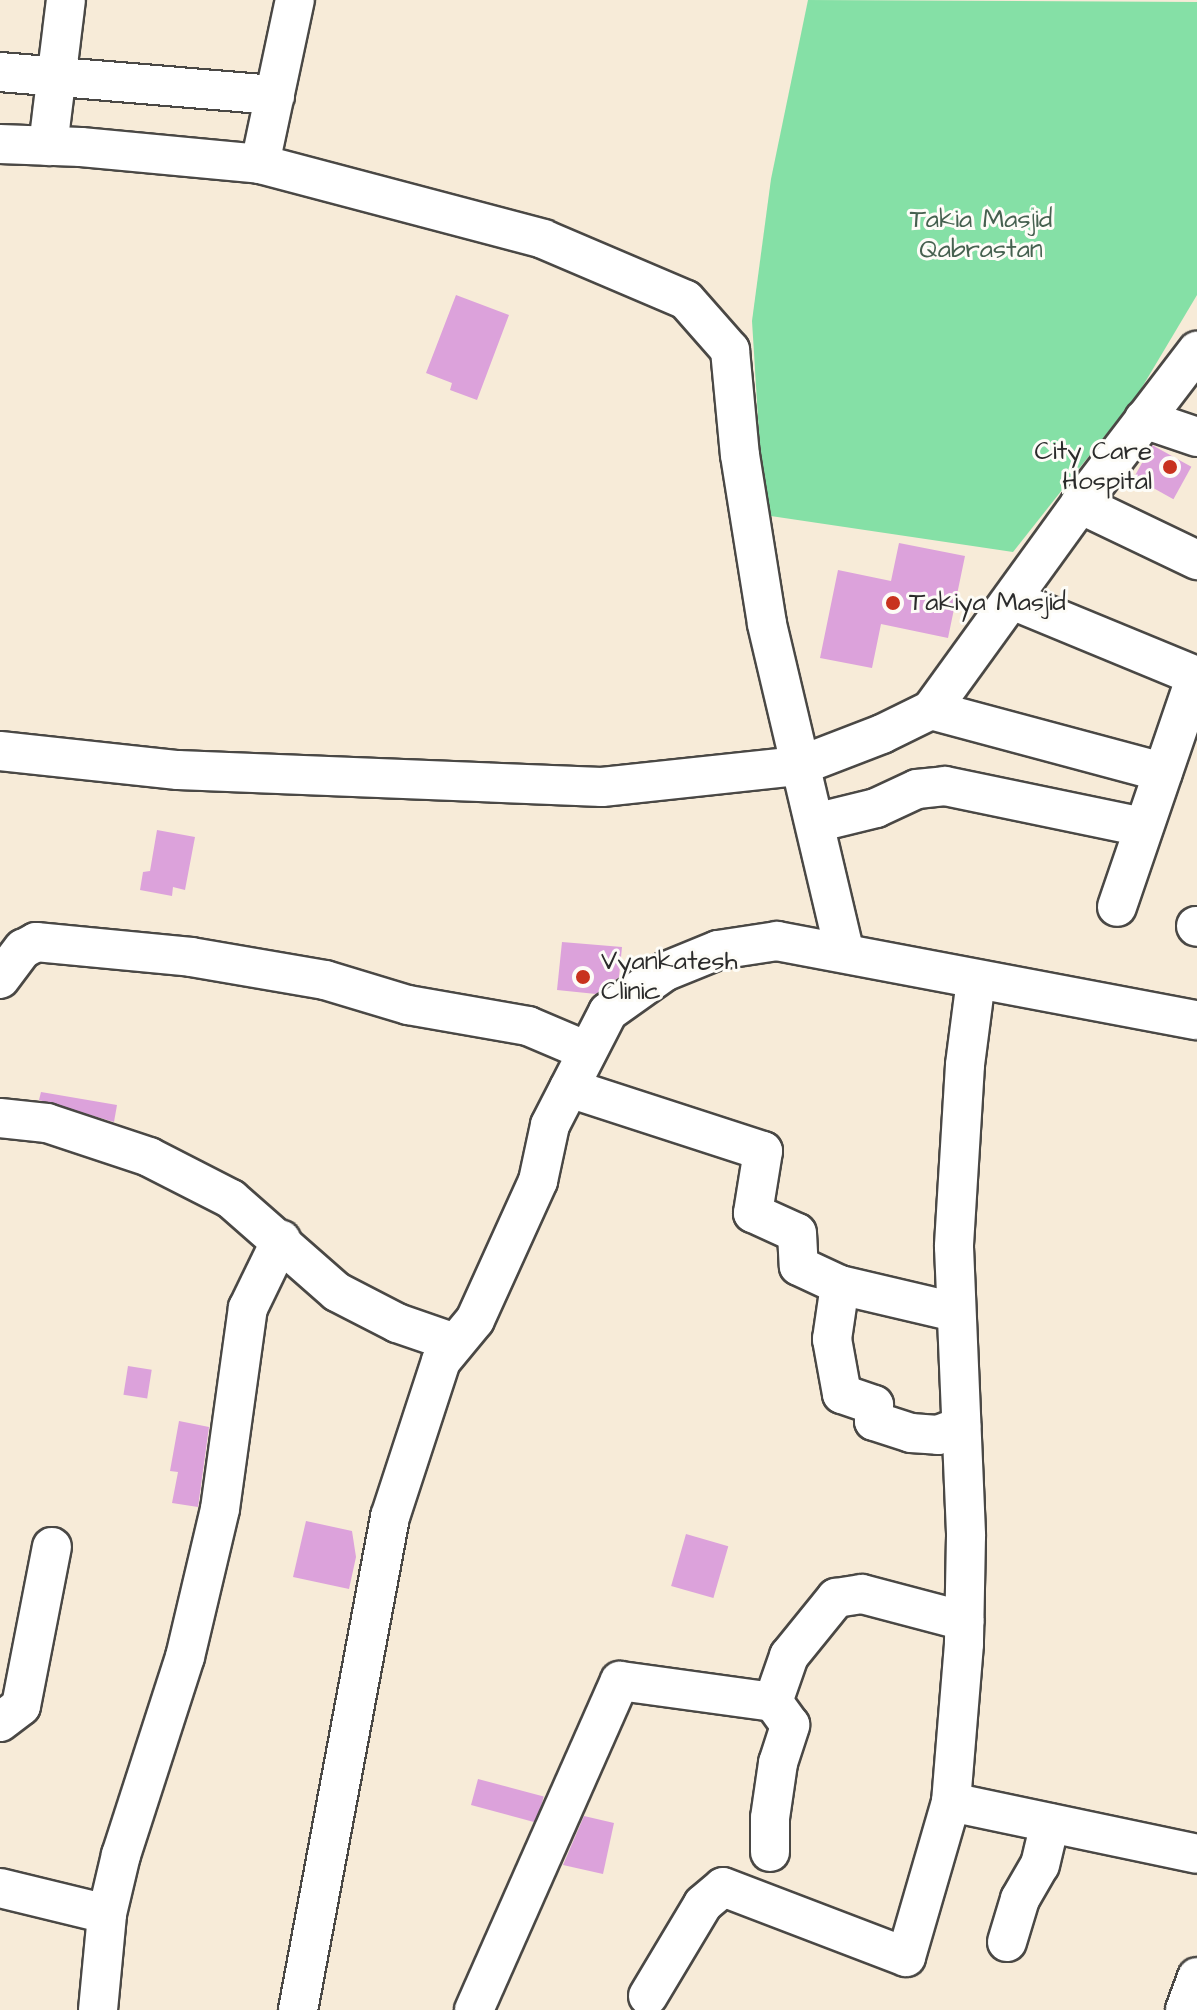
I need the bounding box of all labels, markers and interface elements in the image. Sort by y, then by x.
park label: Takia Masjid Qabrastan [910,204,1052,266]
place label: City Care Hospital [1034,436,1152,498]
marker: City Care Hospital [1159,456,1181,478]
place label: Takiya Masjid [909,587,1066,619]
marker: Takiya Masjid [884,594,902,612]
place label: Vyankatesh Clinic [601,946,738,1008]
marker: Vyankatesh Clinic [572,966,594,988]

